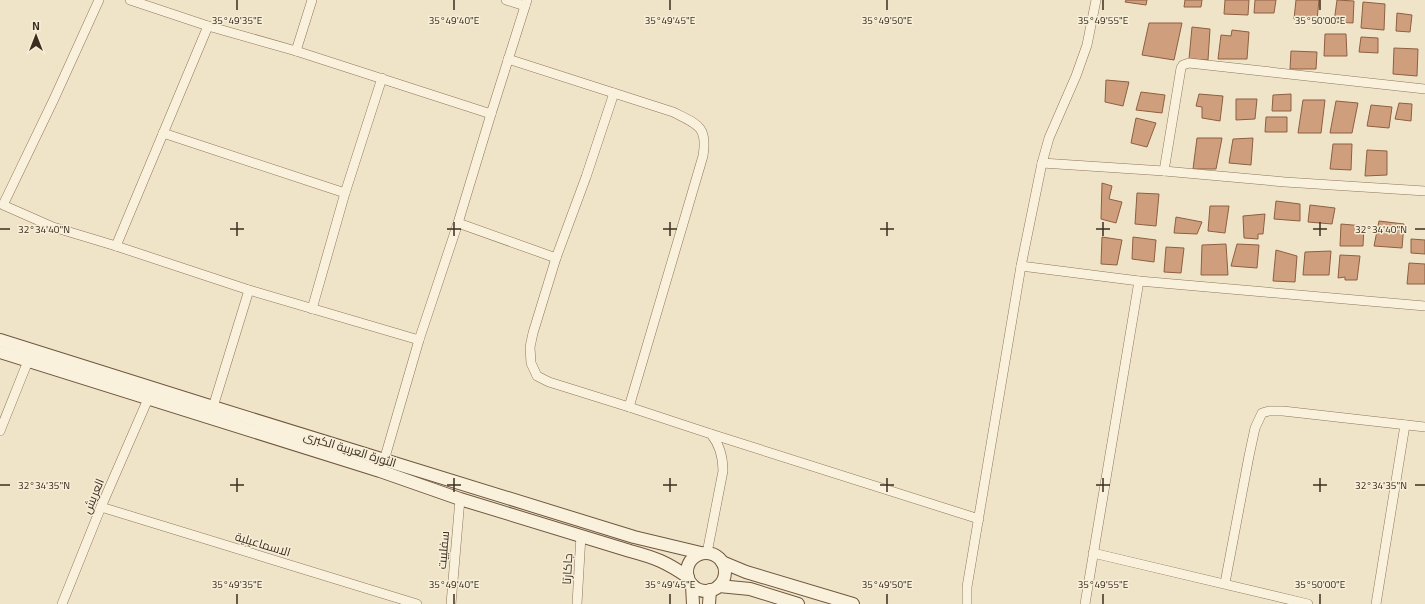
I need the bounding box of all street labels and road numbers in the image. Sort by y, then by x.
street label: الثورة العربية الكبرى [301,424,399,474]
street label: العريش [75,475,111,517]
street label: الاسماعيلية [232,525,294,563]
street label: سفلييت [430,530,456,570]
street label: جاكارتا [555,553,579,585]

